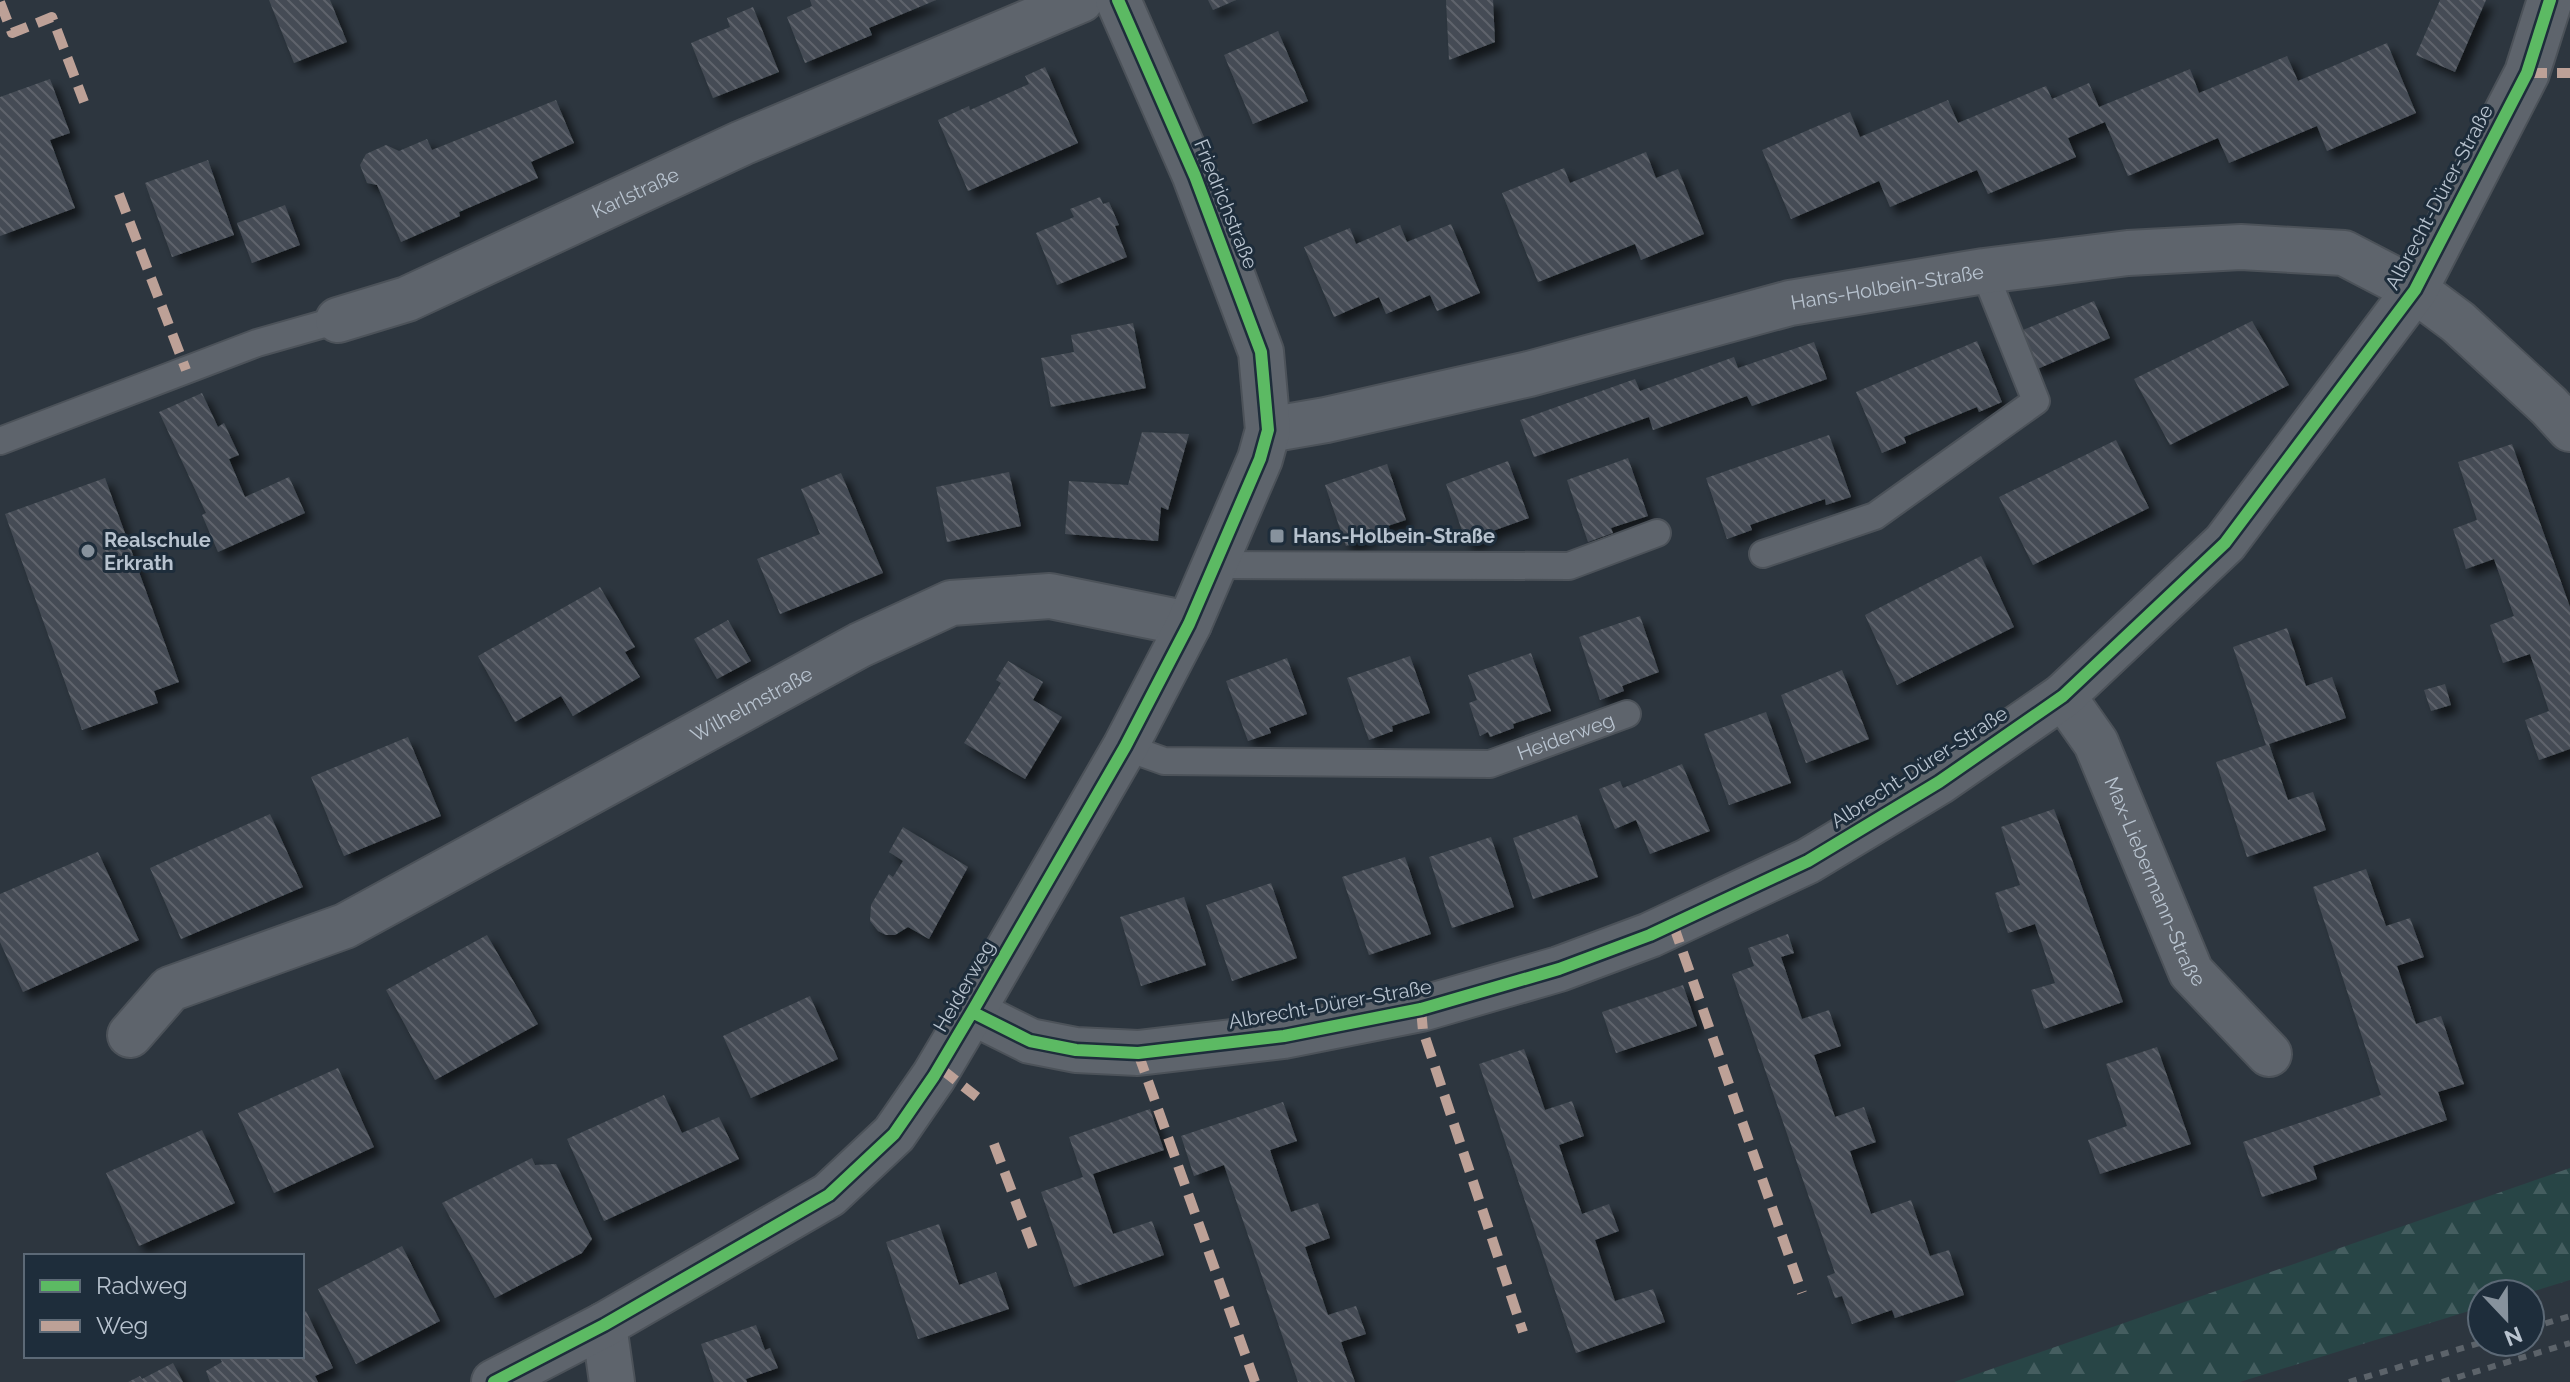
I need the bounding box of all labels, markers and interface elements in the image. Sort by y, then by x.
street label: Albrecht-Dürer-Straße [2380,100,2498,294]
street label: Friedrichstraße [1189,136,1263,273]
street label: Karlstraße [588,162,683,223]
street label: Hans-Holbein-Straße [1789,259,1986,315]
place label: Hans-Holbein-Straße [1293,524,1495,548]
marker: Hans-Holbein-Straße [1268,527,1286,545]
place label: Realschule Erkrath [104,528,211,575]
marker: Realschule Erkrath [79,542,97,560]
street label: Wilhelmstraße [686,661,817,747]
street label: Albrecht-Dürer-Straße [1826,701,2012,833]
street label: Heiderweg [1514,708,1618,765]
street label: Max-Liebermann-Straße [2099,773,2211,992]
street label: Heiderweg [928,936,1000,1036]
street label: Albrecht-Dürer-Straße [1226,974,1434,1034]
legend [24,1254,304,1358]
text: Radweg [96,1271,188,1300]
north arrow [2466,1278,2546,1358]
text: Weg [96,1311,148,1340]
text: N [2501,1321,2526,1352]

